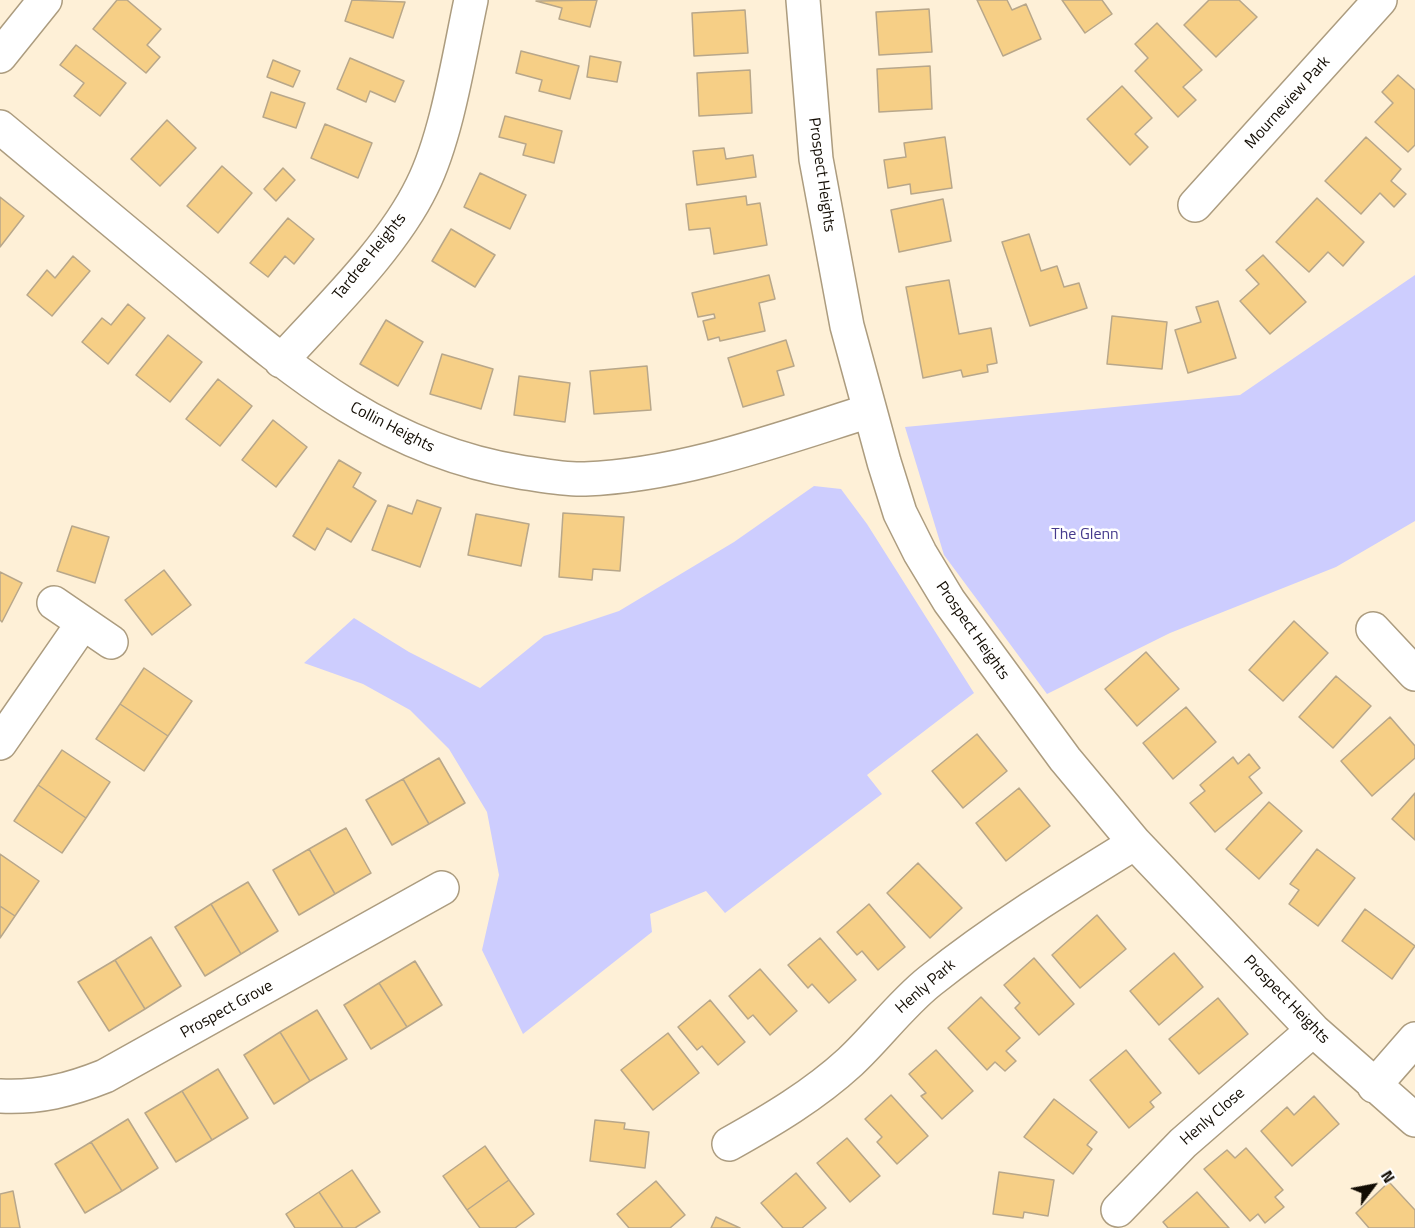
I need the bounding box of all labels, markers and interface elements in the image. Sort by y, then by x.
street label: Mourneview Park [1241,53,1335,153]
street label: Prospect Heights [803,116,839,234]
street label: Tardree Heights [329,210,411,304]
street label: Collin Heights [347,399,437,457]
park label: The Glenn [1051,525,1119,545]
street label: Prospect Heights [931,578,1013,684]
street label: Prospect Heights [1239,952,1333,1048]
street label: Henly Park [892,956,960,1018]
street label: Prospect Grove [178,977,276,1043]
street label: Henly Close [1177,1084,1249,1150]
north arrow [1343,1156,1403,1216]
text: N [1375,1165,1401,1188]

